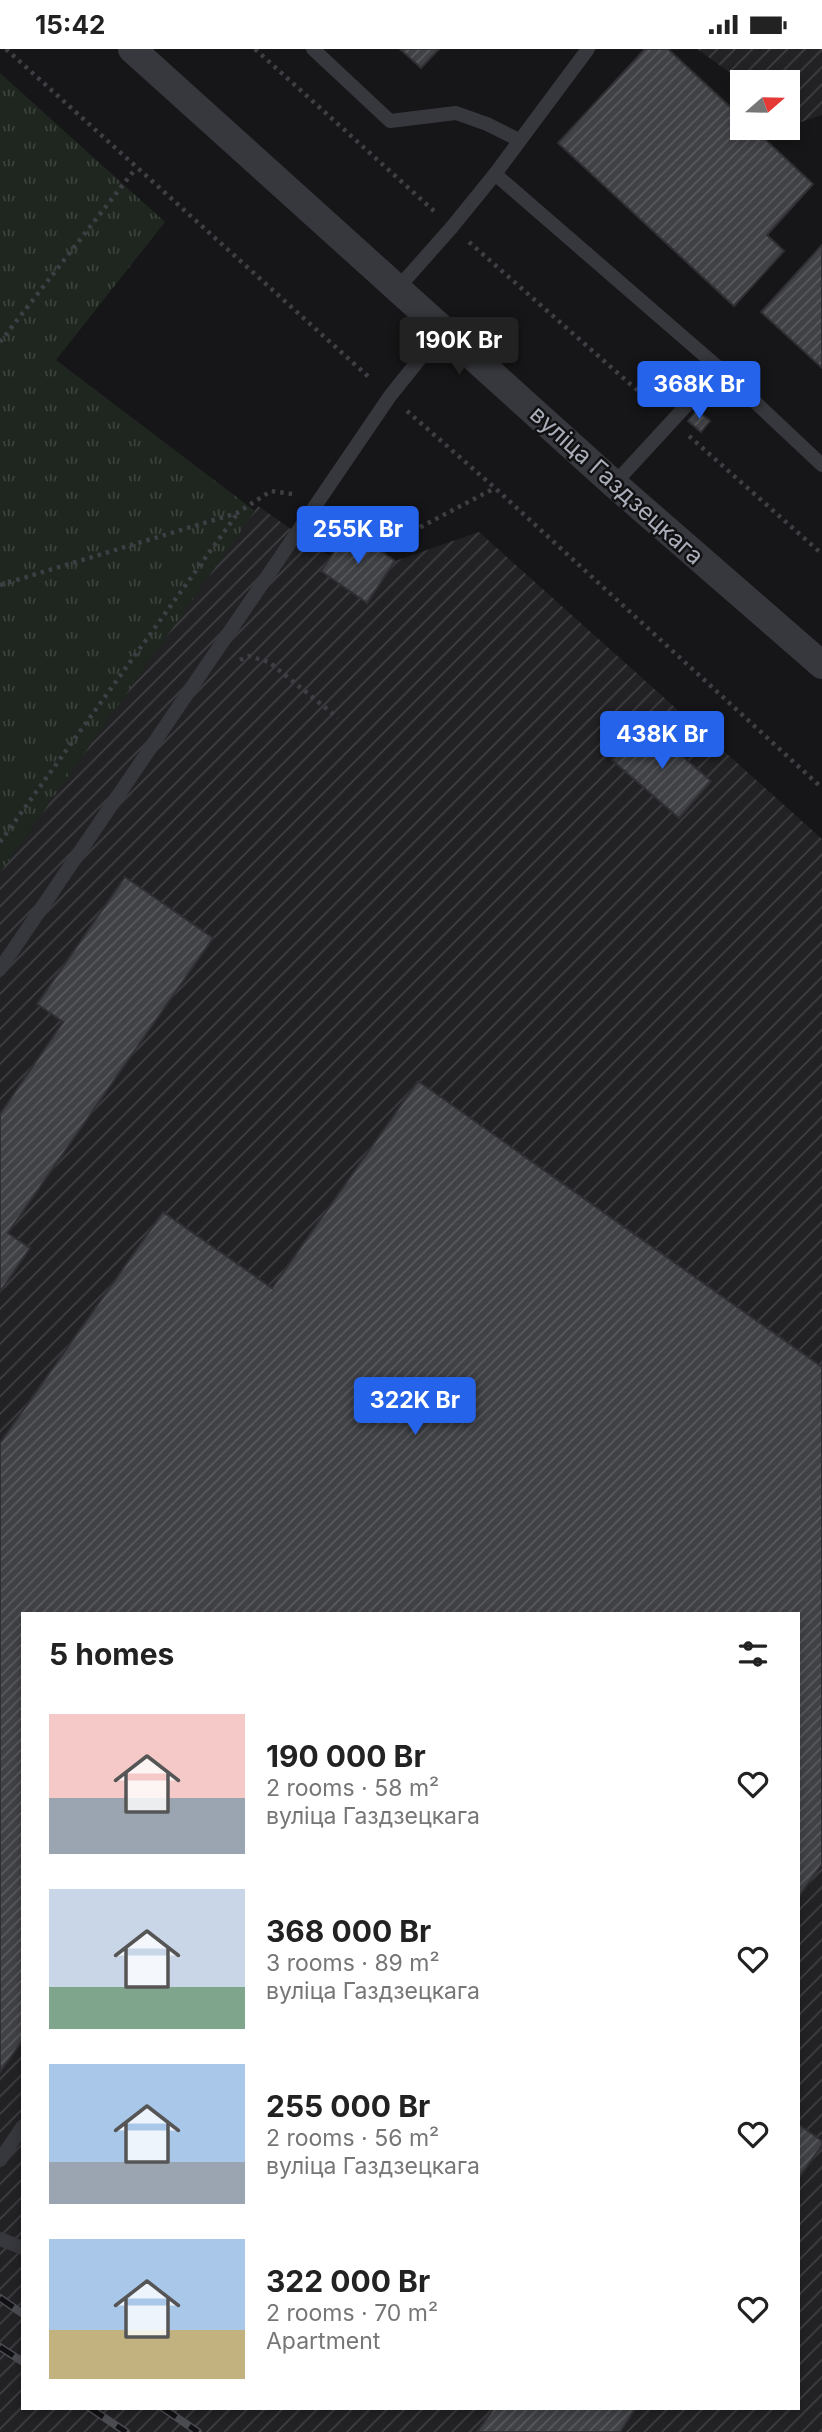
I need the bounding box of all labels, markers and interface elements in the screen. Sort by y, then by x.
text: 15:42 [35,9,105,40]
north arrow [730,70,800,140]
map controls [730,70,800,140]
pin: 190K Br [394,317,524,377]
text: 190K Br [416,326,502,354]
pin: 368K Br [634,361,764,421]
text: 368K Br [653,370,745,398]
street label: вуліца Газдзецкага [524,400,710,570]
pin: 255K Br [293,507,423,566]
text: 255K Br [313,515,403,543]
pin: 438K Br [597,711,727,771]
text: 438K Br [616,720,708,748]
pin: 322K Br [350,1377,480,1437]
text: 322K Br [370,1386,460,1414]
icon: filters [734,1635,772,1673]
text: 5 homes [49,1636,174,1672]
text: 190 000 Br [266,1738,426,1774]
icon: home [105,1742,189,1826]
icon: heart [734,1765,772,1803]
text: 2 rooms · 58 m² [266,1774,439,1802]
text: вуліца Газдзецкага [266,1802,480,1830]
text: 368 000 Br [266,1913,431,1949]
icon: home [105,1917,189,2001]
icon: heart [734,1940,772,1978]
text: 3 rooms · 89 m² [266,1949,440,1977]
text: вуліца Газдзецкага [266,1977,480,2005]
text: 255 000 Br [266,2088,430,2124]
icon: home [105,2092,189,2176]
icon: heart [734,2115,772,2153]
text: 2 rooms · 56 m² [266,2124,439,2152]
text: вуліца Газдзецкага [266,2152,480,2180]
text: 322 000 Br [266,2263,430,2299]
icon: home [105,2267,189,2351]
icon: heart [734,2290,772,2328]
text: 2 rooms · 70 m² [266,2299,438,2327]
text: Apartment [266,2327,380,2355]

